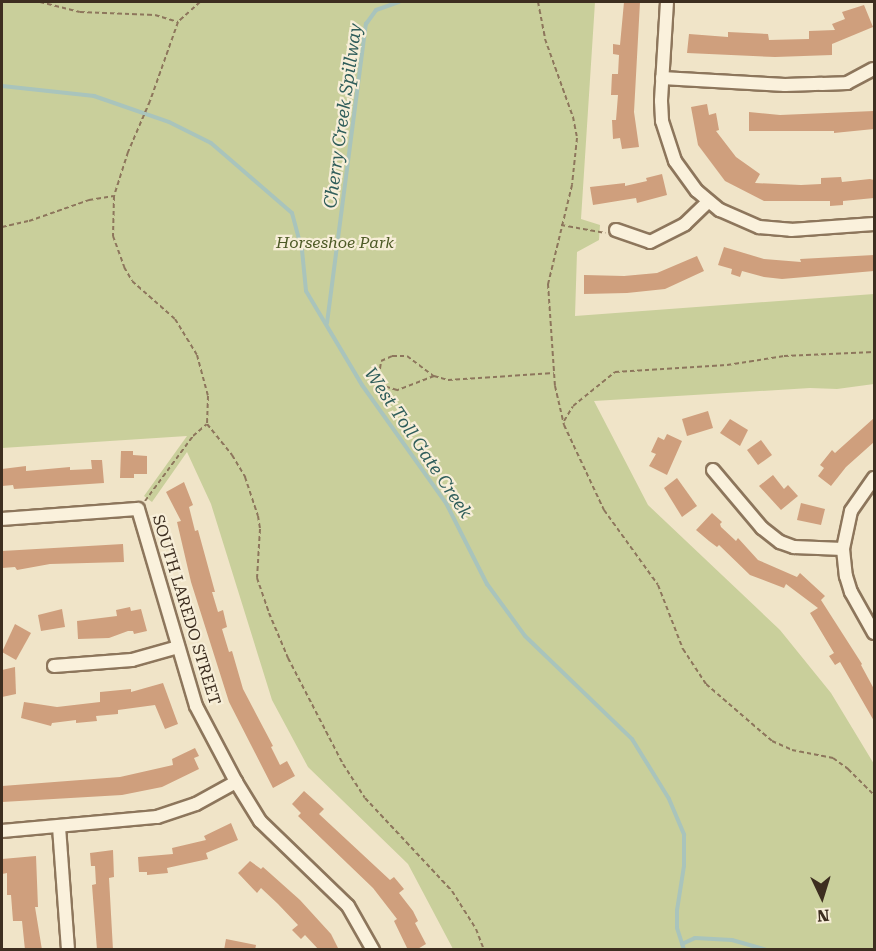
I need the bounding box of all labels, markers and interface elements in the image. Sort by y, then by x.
water label: Cherry Creek Spillway [319,22,367,210]
park label: Horseshoe Park [276,233,394,253]
water label: West Toll Gate Creek [359,363,477,523]
street label: SOUTH LAREDO STREET [148,513,224,707]
north arrow [792,867,852,927]
text: N [816,906,830,925]

